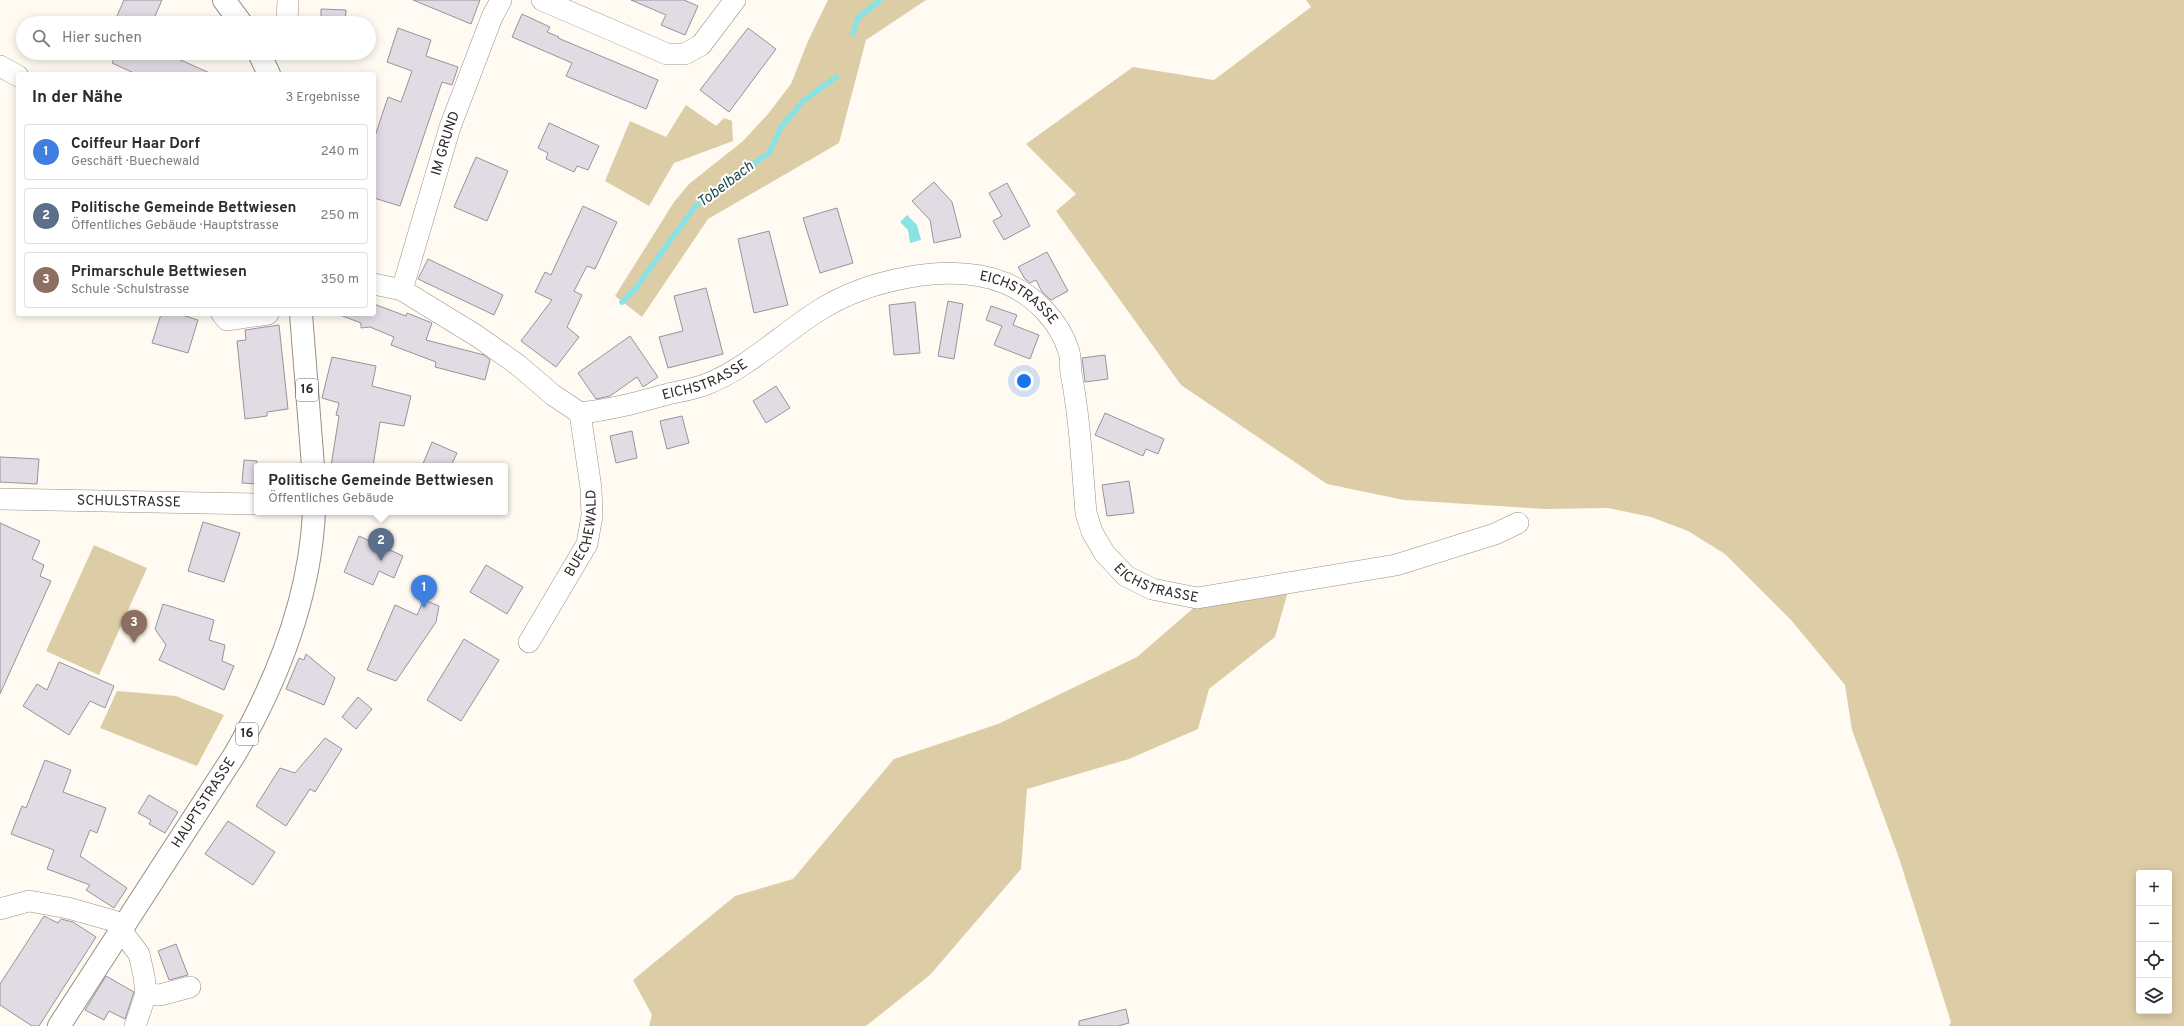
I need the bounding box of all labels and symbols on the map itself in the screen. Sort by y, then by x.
street label: IM GRUND [428,109,464,177]
water label: Tobelbach [694,157,758,213]
street label: EICHSTRASSE [978,268,1061,328]
street label: EICHSTRASSE [660,356,751,404]
your location [1014,371,1034,391]
road number: 16 [296,379,318,401]
street label: BUECHEWALD [561,489,601,580]
street label: SCHULSTRASSE [77,492,181,511]
pin: 2 [368,528,394,561]
street label: EICHSTRASSE [1110,560,1200,607]
pin: 1 [411,575,437,608]
pin: 3 [121,610,147,643]
road number: 16 [236,723,258,745]
street label: HAUPTSTRASSE [168,754,239,851]

